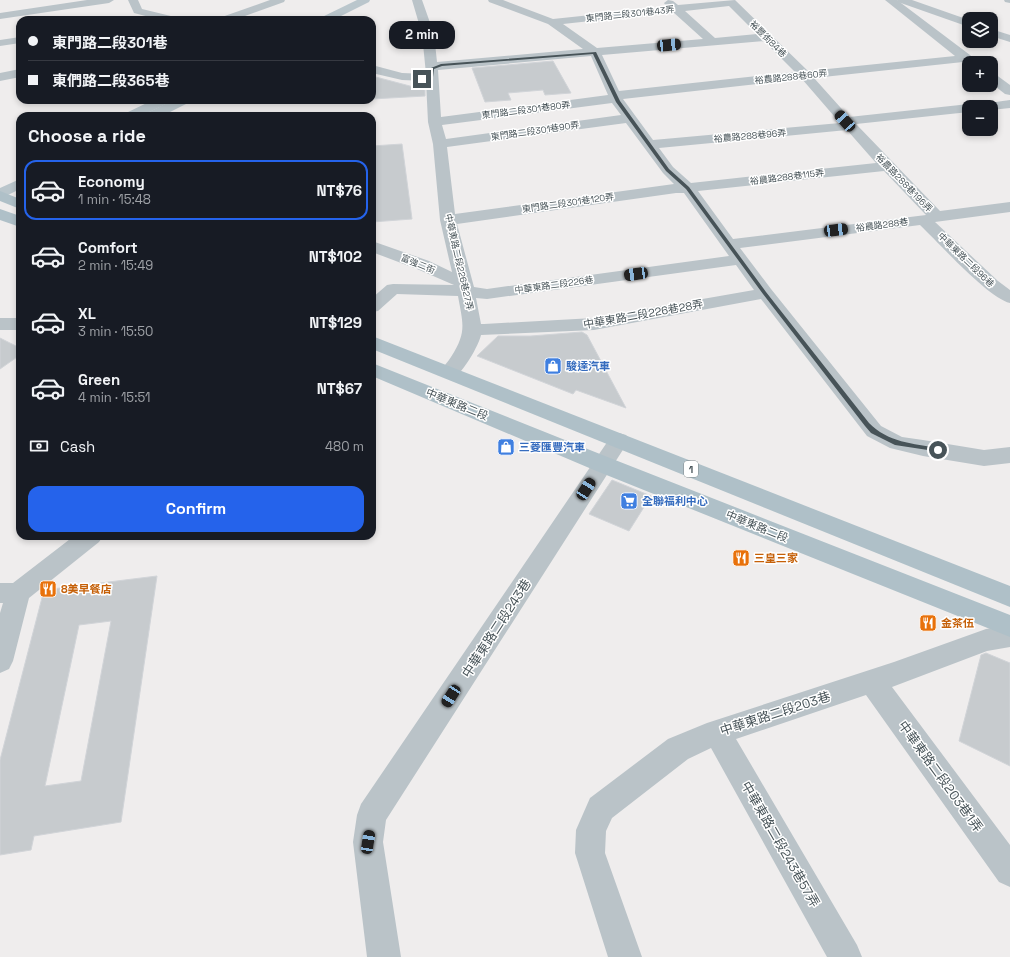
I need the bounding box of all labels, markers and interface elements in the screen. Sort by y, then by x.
street label: 東門路二段301巷43弄 [585,3,675,25]
map controls [962,12,998,136]
button: layers [962,12,998,48]
street label: 裕豐街84巷 [747,18,789,60]
callout: 2 min [389,21,455,49]
text: 2 min [405,26,439,43]
text: 東門路二段301巷 [52,33,168,52]
car [657,38,681,52]
button: + [962,56,998,92]
street label: 裕農路288巷60弄 [754,67,828,87]
route end [413,70,431,88]
text: 東們路二段365巷 [52,71,169,90]
street label: 東門路二段301巷80弄 [481,99,571,121]
button: − [962,100,998,136]
car [833,108,857,134]
street label: 東門路二段301巷90弄 [490,119,580,143]
text: Choose a ride [28,124,146,147]
street label: 裕農路288巷96弄 [713,127,787,145]
street label: 裕農路288巷196弄 [873,151,935,215]
street label: 裕農路288巷115弄 [749,167,825,187]
icon: car [30,172,66,208]
text: Economy [78,172,145,191]
text: NT$76 [317,181,362,200]
text: 1 min · 15:48 [78,191,151,208]
street label: 東門路二段301巷120弄 [521,191,615,215]
street label: 中華東路二段226巷27弄 [442,213,476,311]
street label: 裕農路288巷 [855,216,909,234]
car [823,223,849,237]
street label: 中華東路二段96巷 [935,230,997,290]
icon: car [30,238,66,274]
text: Comfort [78,238,138,257]
text: NT$102 [309,247,362,266]
street label: 富強二街 [399,252,437,276]
text: 2 min · 15:49 [78,257,153,274]
car [623,266,649,282]
street label: 中華東路二段226巷 [514,274,594,296]
street label: 中華東路二段226巷28弄 [582,297,704,331]
icon: car [30,304,66,340]
text: XL [78,304,96,323]
text: NT$129 [309,313,362,332]
text: 3 min · 15:50 [78,323,153,340]
shop icon: 駿達汽車 [543,356,563,376]
place label: 駿達汽車 [566,359,610,373]
icon: car [30,370,66,406]
text: Green [78,370,120,389]
text: NT$67 [317,379,362,398]
street label: 中華東路二段 [424,385,490,423]
text: 4 min · 15:51 [78,389,150,406]
icon: cash [28,435,50,457]
text: Cash [60,437,95,456]
shop icon: 三菱匯豐汽車 [496,437,516,457]
text: 480 m [325,438,364,455]
place label: 三菱匯豐汽車 [519,440,585,454]
route start [929,441,947,459]
road number: 1 [684,461,698,477]
car [574,476,598,502]
button: Confirm [28,486,364,532]
supermarket icon: 全聯福利中心 [619,491,639,511]
place label: 全聯福利中心 [642,494,708,508]
street label: 中華東路二段 [724,507,790,545]
restaurant icon: 三皇三家 [731,548,751,568]
place label: 三皇三家 [754,551,798,565]
street label: 中華東路二段243巷 [458,576,535,681]
restaurant icon: 8美早餐店 [38,579,58,599]
place label: 8美早餐店 [61,582,112,596]
restaurant icon: 金茶伍 [918,613,938,633]
place label: 金茶伍 [941,616,974,630]
car [439,683,463,709]
street label: 中華東路二段203巷 [718,688,832,739]
street label: 中華東路二段203巷1弄 [894,717,987,835]
street label: 中華東路二段243巷57弄 [738,778,824,910]
car [360,829,376,855]

